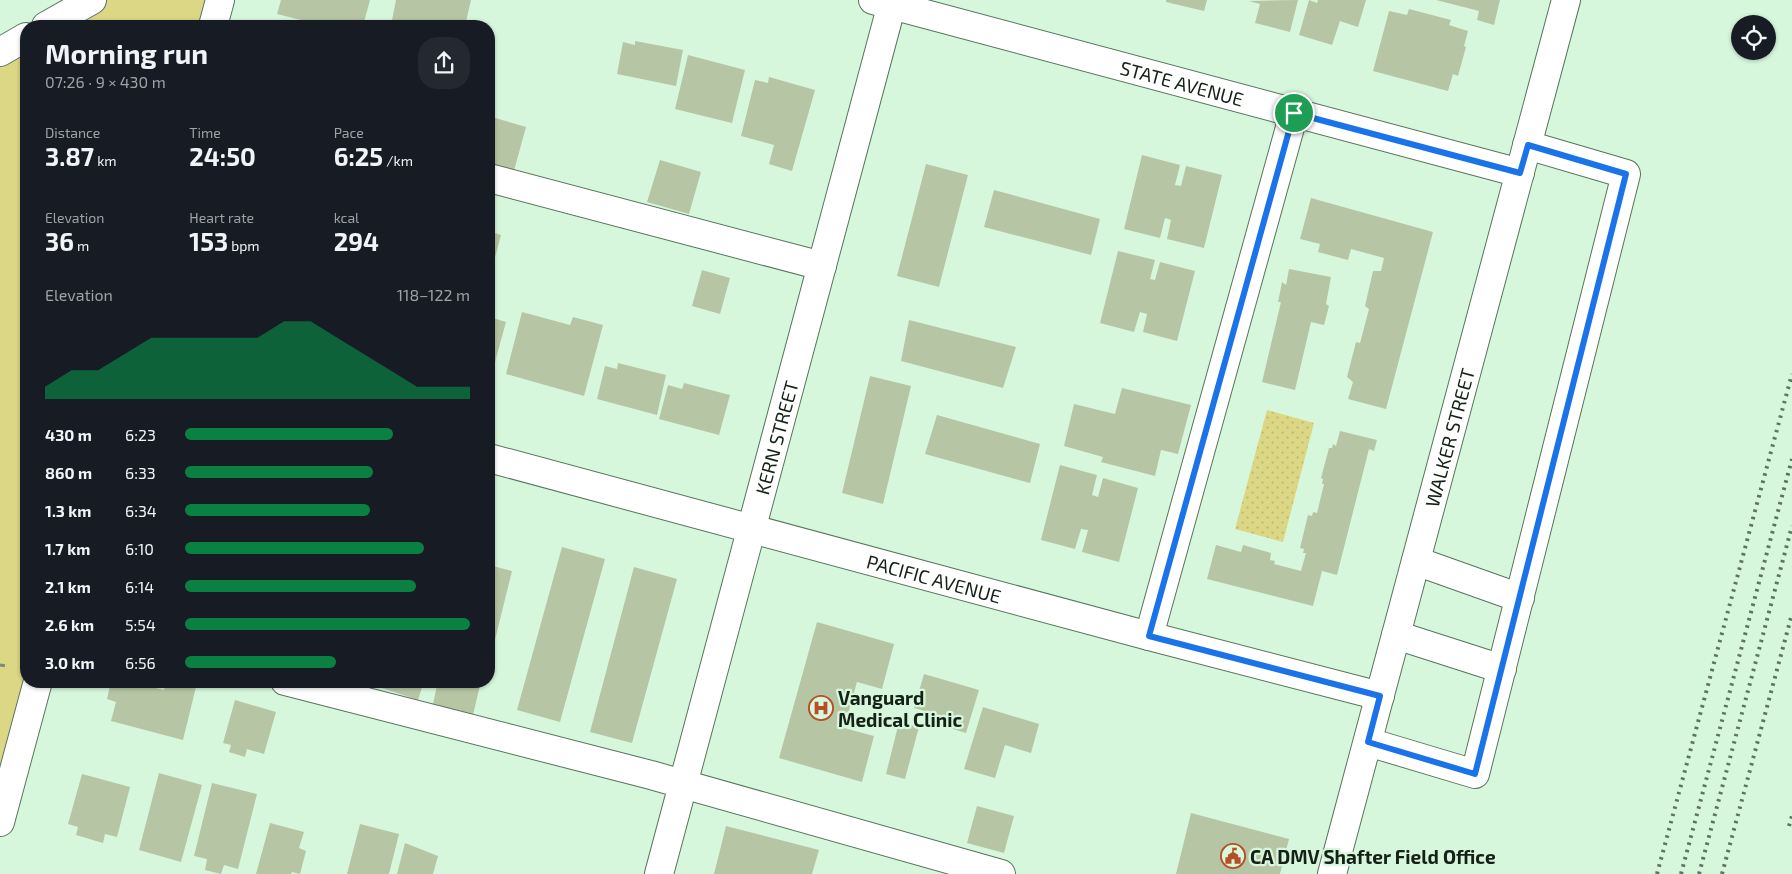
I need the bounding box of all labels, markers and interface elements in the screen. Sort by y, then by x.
map controls [1731,15,1776,60]
button: locate [1731,15,1776,60]
text: Morning run [45,36,208,70]
button: share [418,37,470,89]
street label: STATE AVENUE [1118,55,1246,110]
text: 07:26 · 9 × 430 m [45,72,166,91]
pin [1273,92,1315,134]
icon: arrive [1280,99,1308,127]
text: Distance [45,124,100,141]
text: Time [189,124,221,141]
text: Pace [334,124,364,141]
text: 3.87 [45,141,94,171]
text: 24:50 [189,141,256,171]
text: 6:25 [334,141,383,171]
text: km [94,152,117,169]
text: /km [383,152,413,169]
text: Elevation [45,209,104,226]
text: Heart rate [189,209,254,226]
text: kcal [334,209,359,226]
text: 36 [45,226,74,256]
text: 153 [189,226,228,256]
text: 294 [334,226,379,256]
text: m [74,237,89,254]
text: bpm [228,237,260,254]
text: Elevation [45,285,113,304]
text: 118–122 m [397,285,470,304]
street label: WALKER STREET [1419,365,1478,509]
street label: KERN STREET [750,378,802,497]
text: 430 m [45,425,92,444]
text: 6:23 [125,425,156,444]
text: 860 m [45,463,92,482]
text: 6:33 [125,463,156,482]
text: 1.3 km [45,501,91,520]
text: 6:34 [125,501,157,520]
text: 1.7 km [45,539,90,558]
text: 6:10 [125,539,154,558]
street label: PACIFIC AVENUE [864,549,1004,607]
text: 2.1 km [45,577,91,596]
text: 6:14 [125,577,154,596]
text: 2.6 km [45,615,94,634]
text: 5:54 [125,615,156,634]
text: 3.0 km [45,653,95,672]
text: 6:56 [125,653,156,672]
place label: Vanguard Medical Clinic [838,686,962,731]
hospital icon: Vanguard Medical Clinic [808,695,834,721]
public building icon: CA DMV Shafter Field Office [1220,843,1246,869]
place label: CA DMV Shafter Field Office [1250,845,1496,868]

